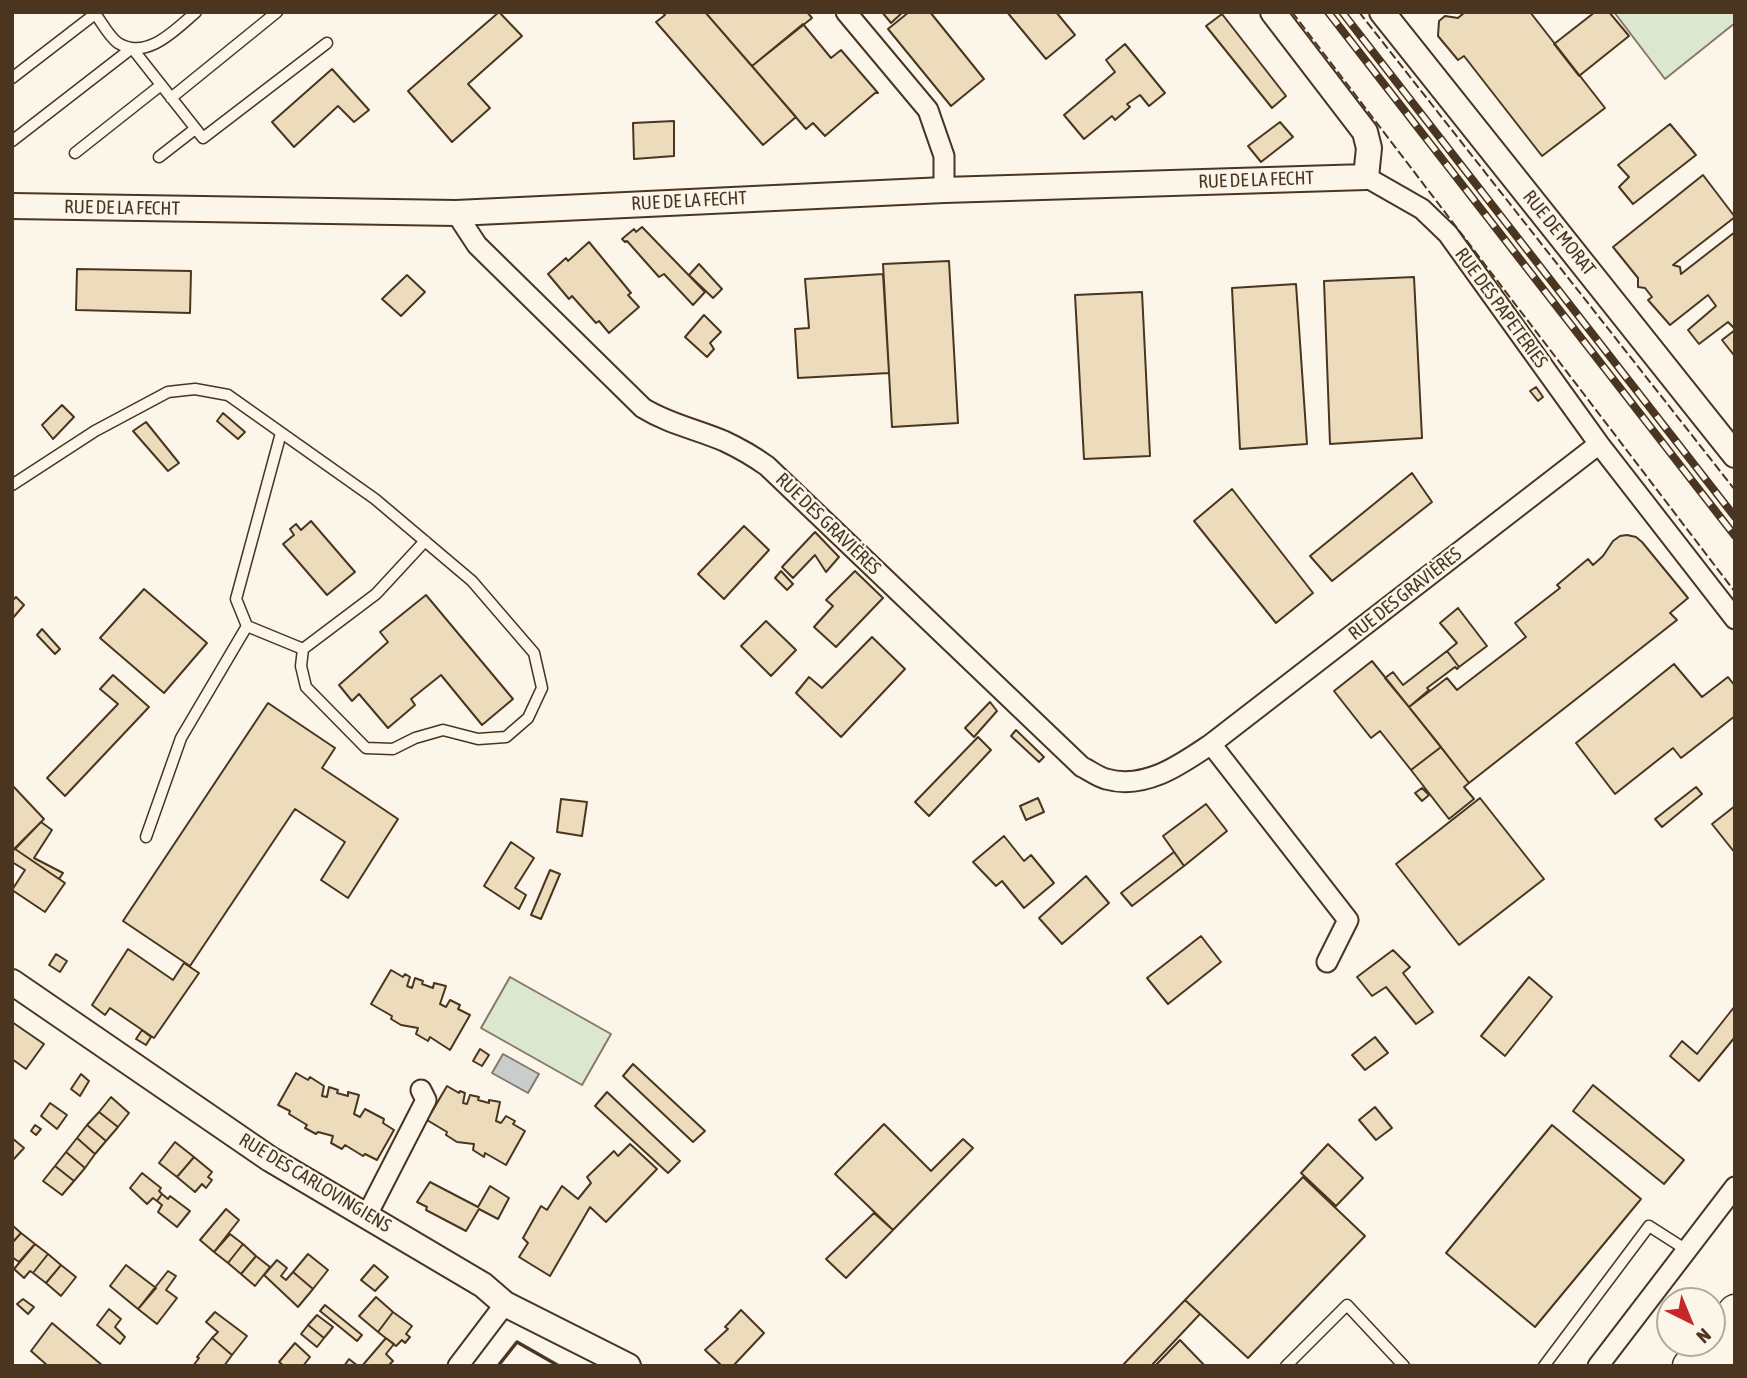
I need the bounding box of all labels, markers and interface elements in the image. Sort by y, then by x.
street label: RUE DE LA FECHT [1198,167,1314,193]
street label: RUE DE MORAT [1518,186,1600,280]
street label: RUE DE LA FECHT [631,187,747,215]
street label: RUE DE LA FECHT [64,196,180,220]
street label: RUE DES PAPETERIES [1450,244,1552,372]
street label: RUE DES GRAVIÈRES [771,468,885,580]
street label: RUE DES GRAVIÈRES [1344,543,1466,645]
street label: RUE DES CARLOVINGIENS [235,1129,395,1237]
north arrow [1656,1287,1726,1357]
text: N [1692,1324,1716,1348]

